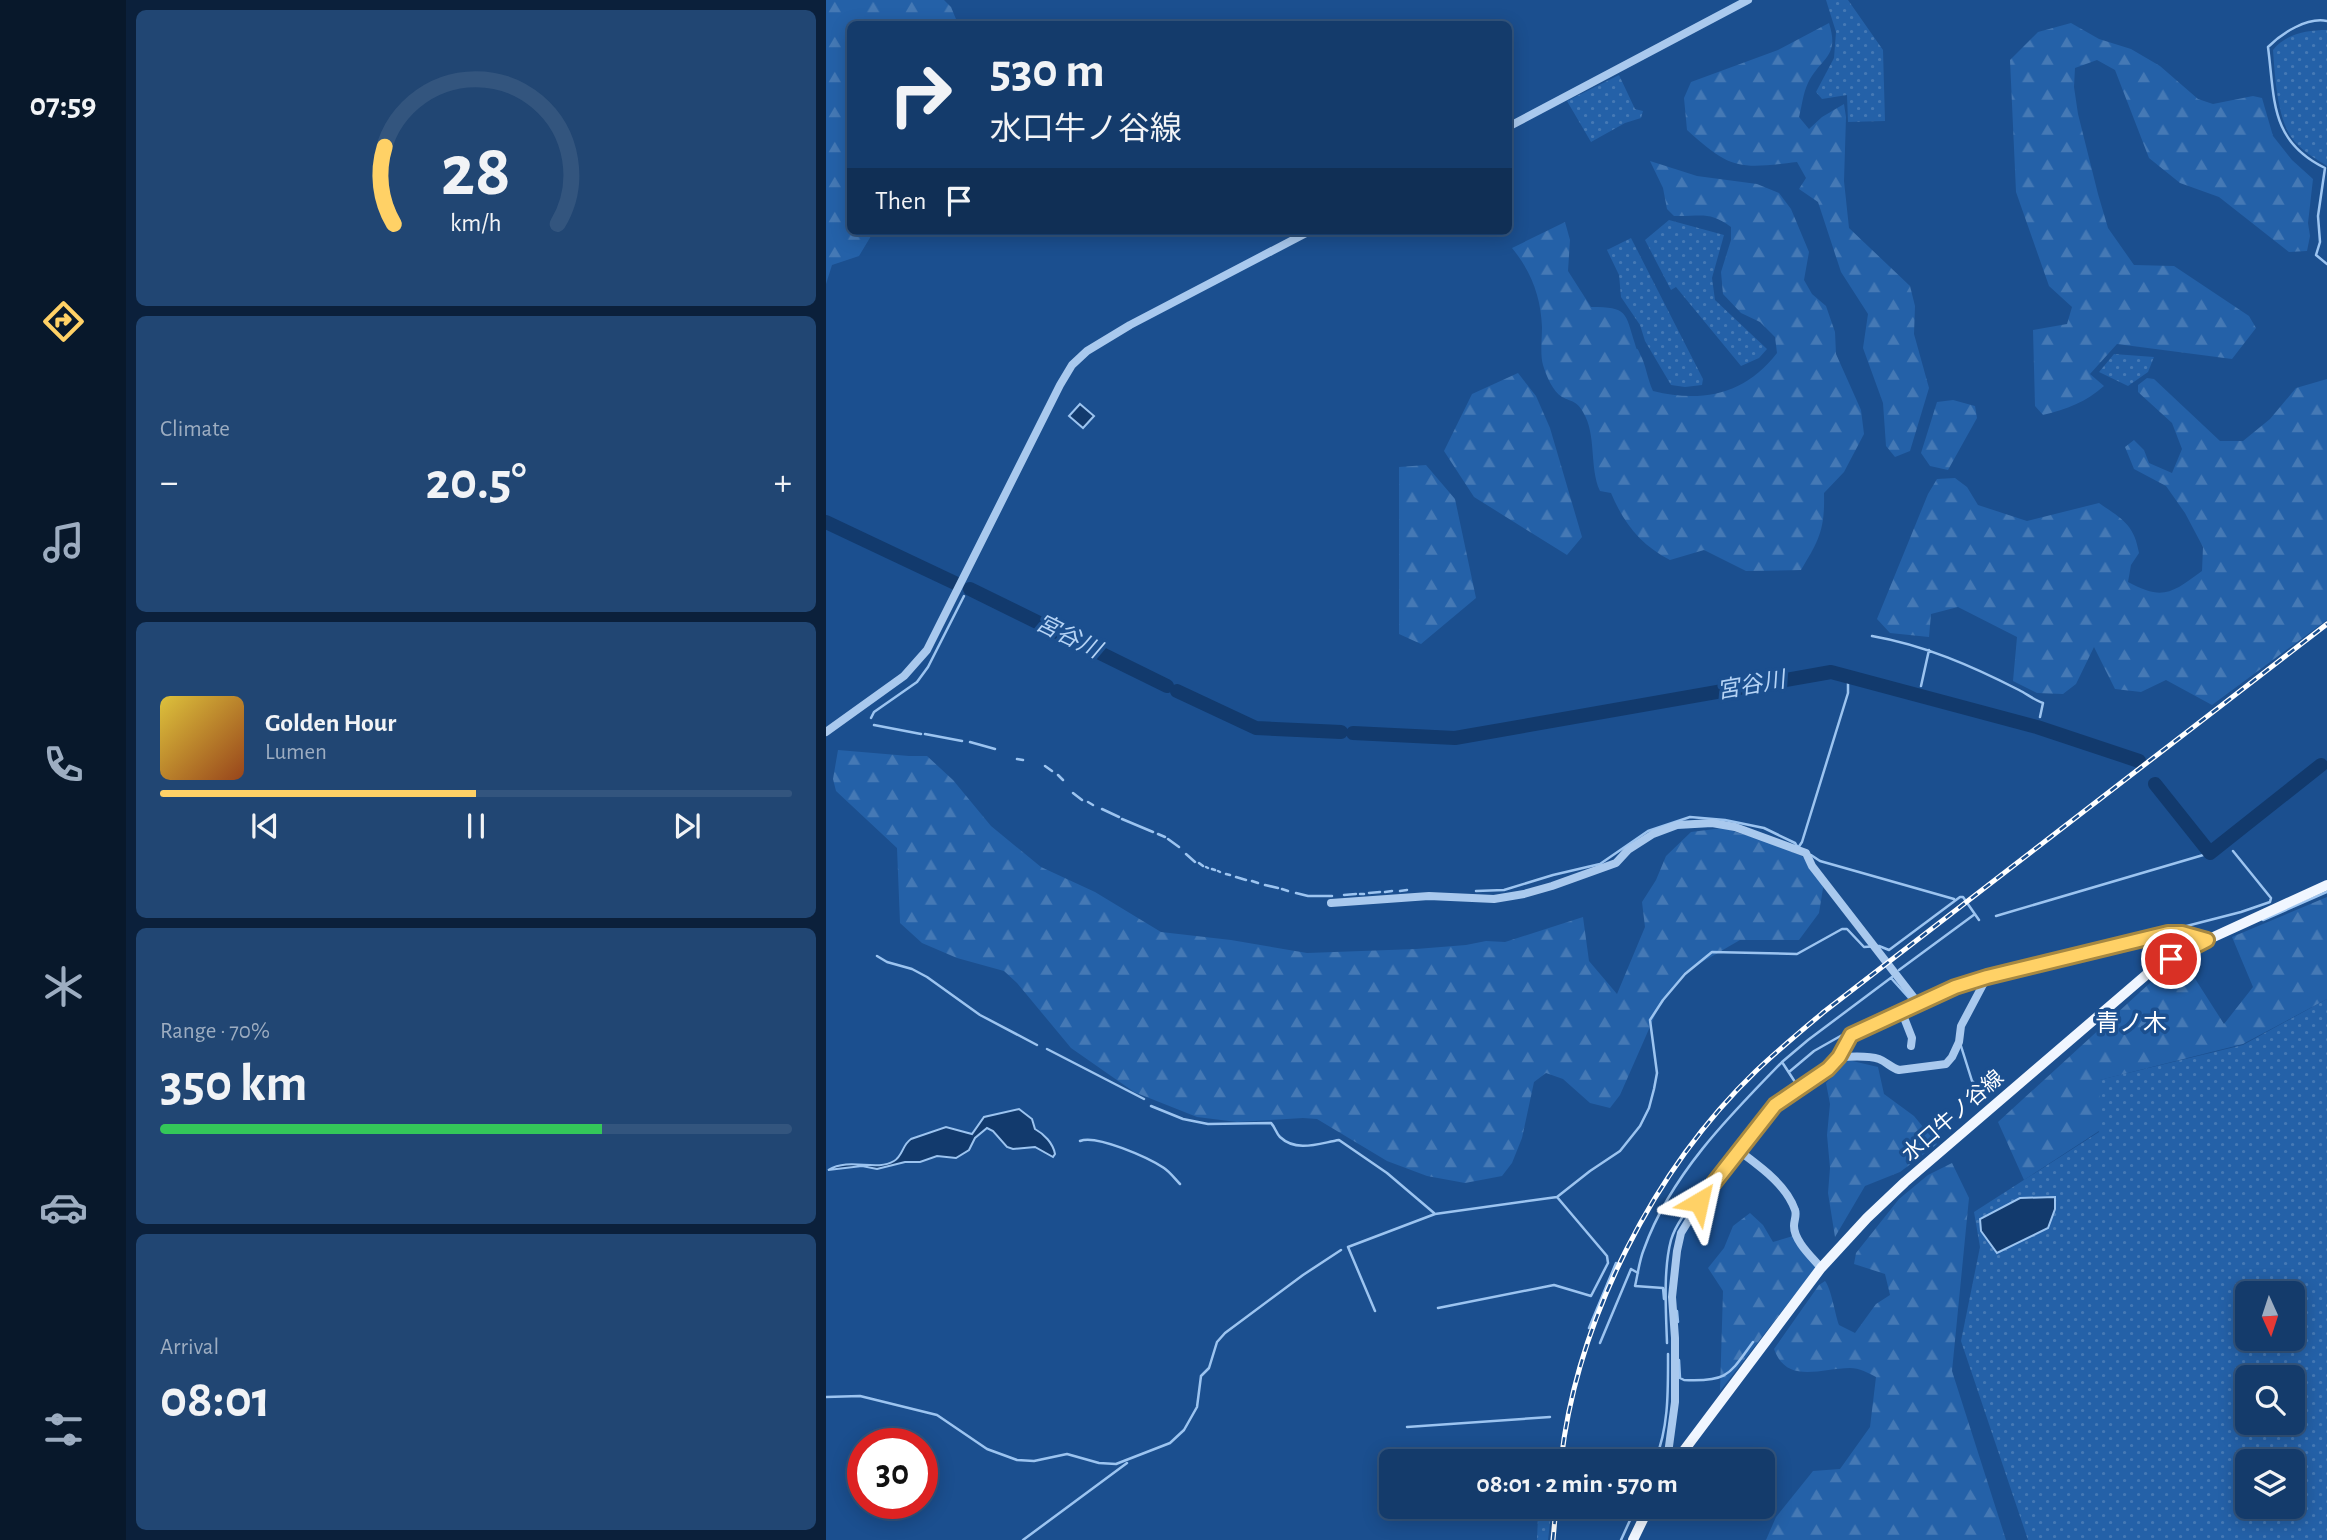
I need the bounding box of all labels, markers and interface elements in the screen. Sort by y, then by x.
text: 530 m [990,47,1105,96]
icon: right [875,49,966,140]
text: 07:59 [29,89,97,121]
text: 水口牛ノ谷線 [990,113,1182,145]
text: 28 [441,136,511,209]
icon: arrive [940,182,978,220]
text: Then [875,188,926,214]
text: km/h [450,211,502,236]
icon: directions [39,297,88,346]
text: Climate [160,418,230,441]
text: 20.5° [425,456,527,508]
text: − [160,464,178,502]
text: + [774,464,792,502]
icon: music [39,518,88,567]
water label: 宮谷川 [1032,610,1108,664]
water label: 宮谷川 [1715,666,1790,703]
text: Golden Hour [265,710,396,736]
icon: phone [39,740,88,789]
text: Lumen [265,741,327,764]
icon: previous [246,807,284,845]
icon: pause [457,807,495,845]
icon: next [668,807,706,845]
pin [2141,929,2201,989]
icon: arrive [2152,940,2190,978]
icon: climate [39,962,88,1011]
district label: 青ノ木 [2095,1010,2167,1036]
text: Range · 70% [160,1020,270,1043]
text: 350 km [160,1058,308,1110]
street label: 水口牛ノ谷線 [1898,1066,2007,1165]
position arrow [1662,1165,1736,1239]
icon: car [39,1183,88,1232]
north arrow [2235,1281,2305,1351]
map controls [2235,1281,2305,1519]
text: Arrival [160,1336,219,1359]
button: search [2235,1365,2305,1435]
text: 08:01 [160,1374,270,1426]
icon: filters [39,1405,88,1454]
speed limit sign: 30 [847,1428,938,1519]
button: layers [2235,1449,2305,1519]
text: 08:01 · 2 min · 570 m [1476,1471,1678,1497]

